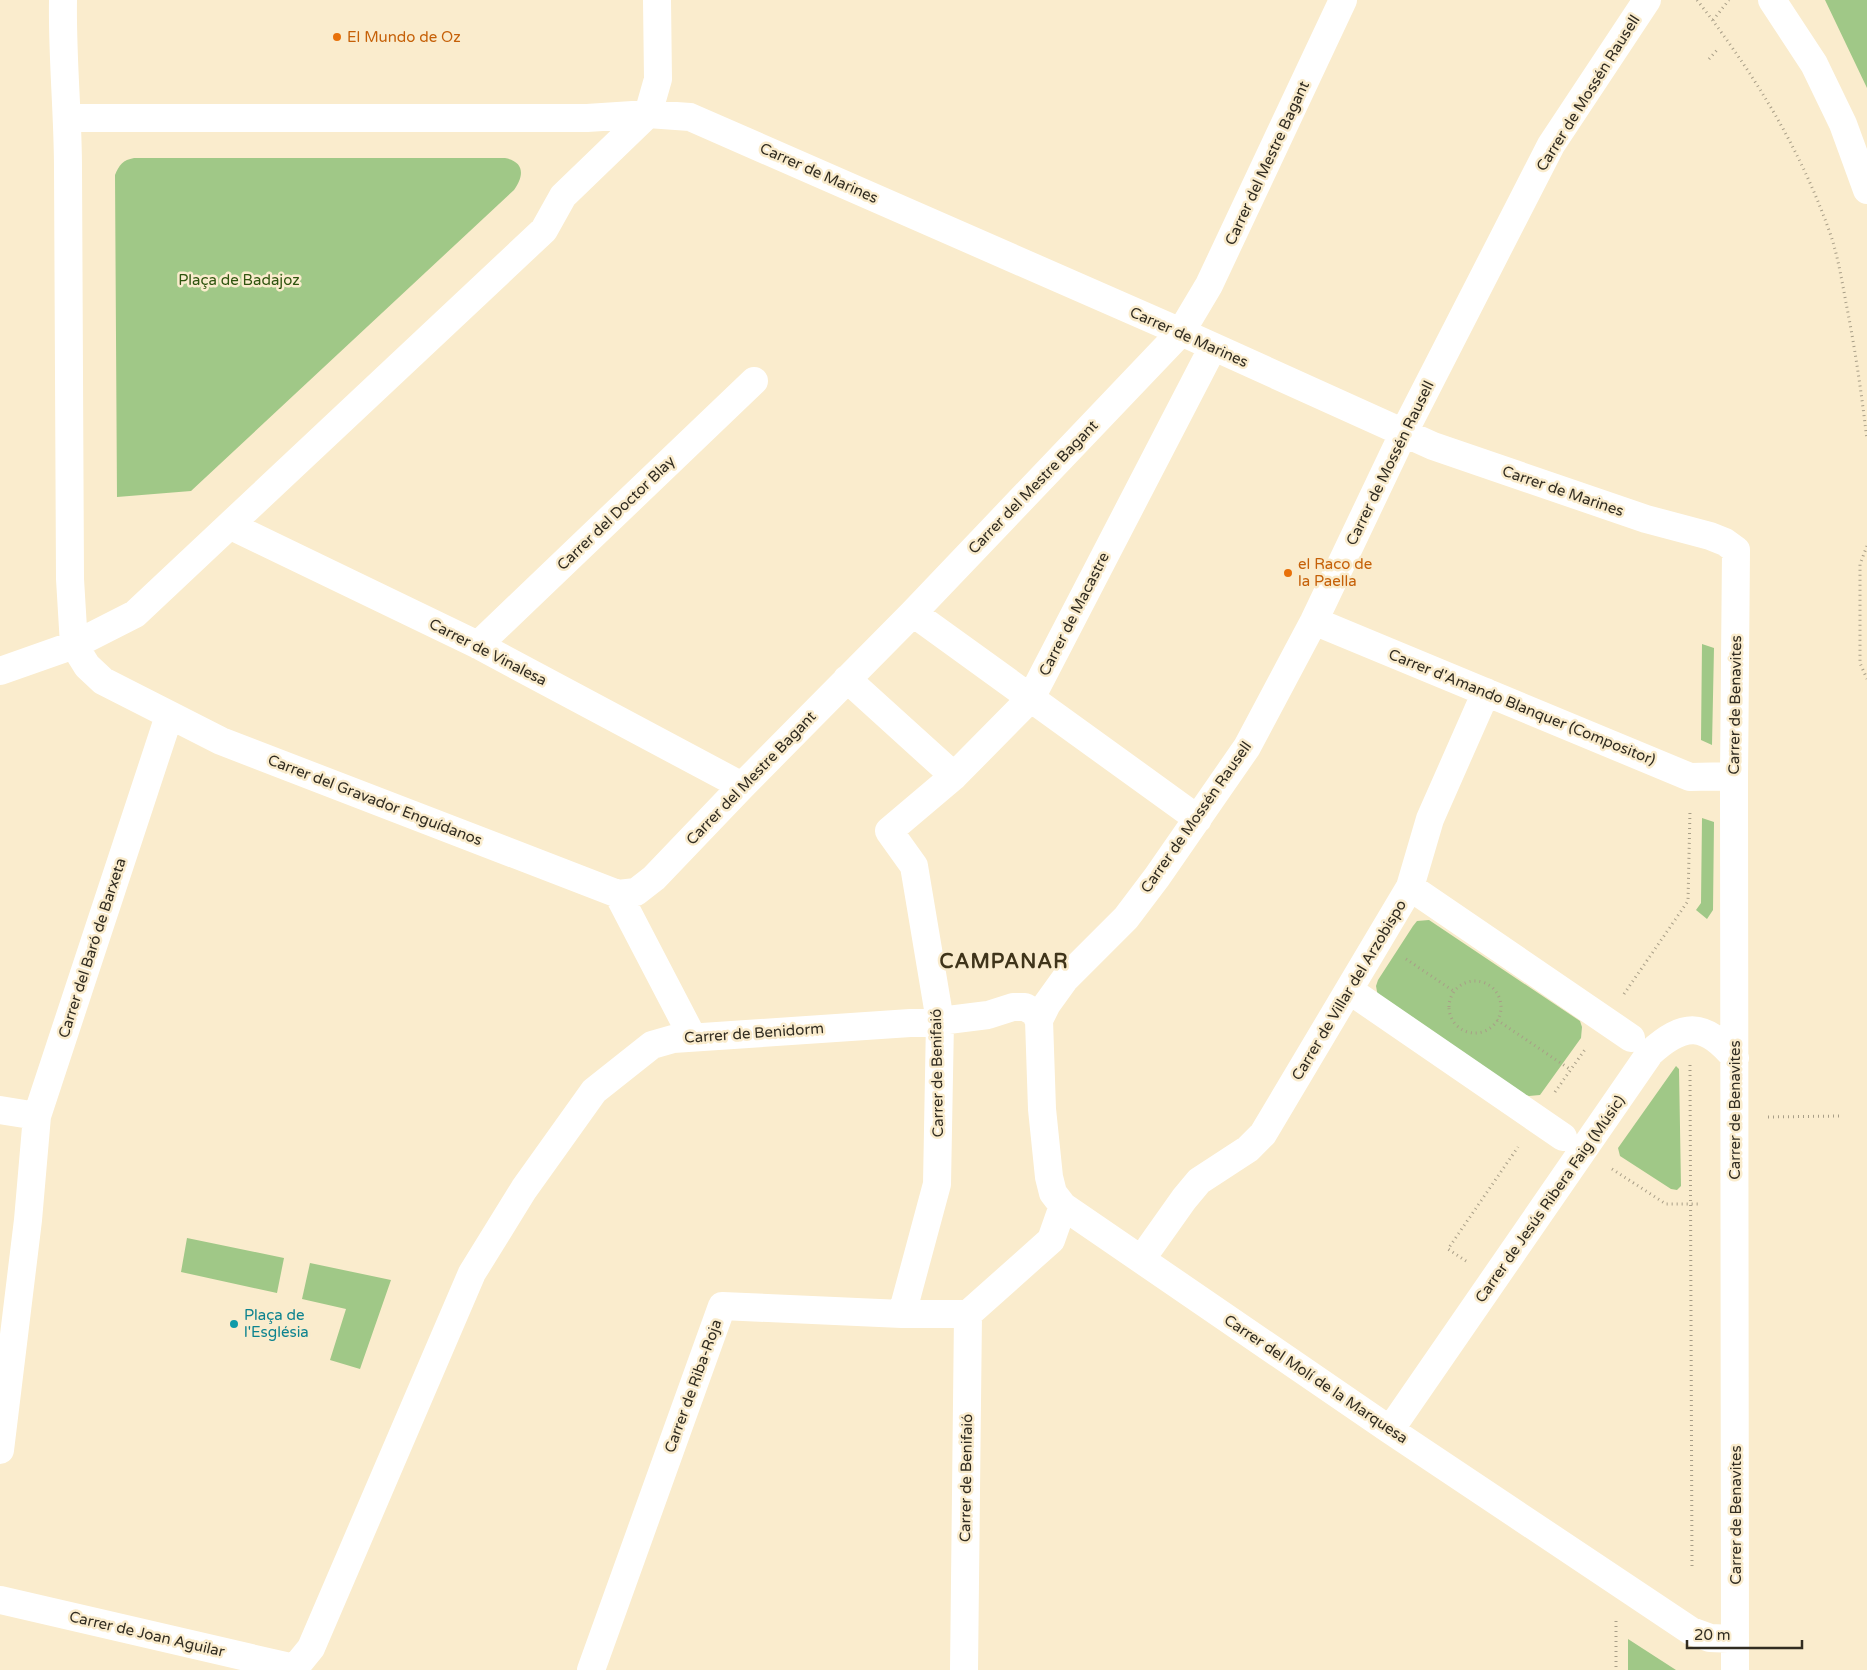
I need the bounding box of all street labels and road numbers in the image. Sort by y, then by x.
street label: Carrer de Mossén Rausell [1532,12,1644,174]
street label: Carrer del Mestre Bagant [1221,78,1313,248]
street label: Carrer de Marines [757,139,881,207]
street label: Carrer de Marines [1127,303,1251,371]
street label: Carrer de Mossén Rausell [1342,378,1438,548]
street label: Carrer del Mestre Bagant [964,416,1102,558]
street label: Carrer del Doctor Blay [553,452,679,574]
street label: Carrer de Marines [1500,462,1626,520]
street label: Carrer de Macastre [1035,549,1113,679]
street label: Carrer de Vinalesa [426,615,550,689]
street label: Carrer de Benavites [1725,635,1745,775]
street label: Carrer d'Amando Blanquer (Compositor) [1386,645,1658,769]
street label: Carrer del Mestre Bagant [682,707,820,849]
street label: Carrer de Mossén Rausell [1137,738,1255,896]
street label: Carrer del Gravador Enguídanos [265,751,485,849]
street label: Carrer del Baró de Barxeta [54,856,130,1040]
street label: Carrer de Villar del Arzobispo [1288,896,1410,1084]
street label: Carrer de Benifaió [927,1009,947,1137]
street label: Carrer de Benidorm [684,1019,824,1047]
street label: Carrer de Benavites [1726,1040,1744,1180]
street label: Carrer de Jesús Ribera Faig (Músic) [1471,1092,1629,1306]
street label: Carrer del Molí de la Marquesa [1221,1311,1411,1447]
street label: Carrer de Riba-Roja [660,1317,726,1455]
street label: Carrer de Benifaió [956,1414,976,1542]
street label: Carrer de Benavites [1727,1445,1745,1585]
street label: Carrer de Joan Aguilar [68,1607,227,1661]

